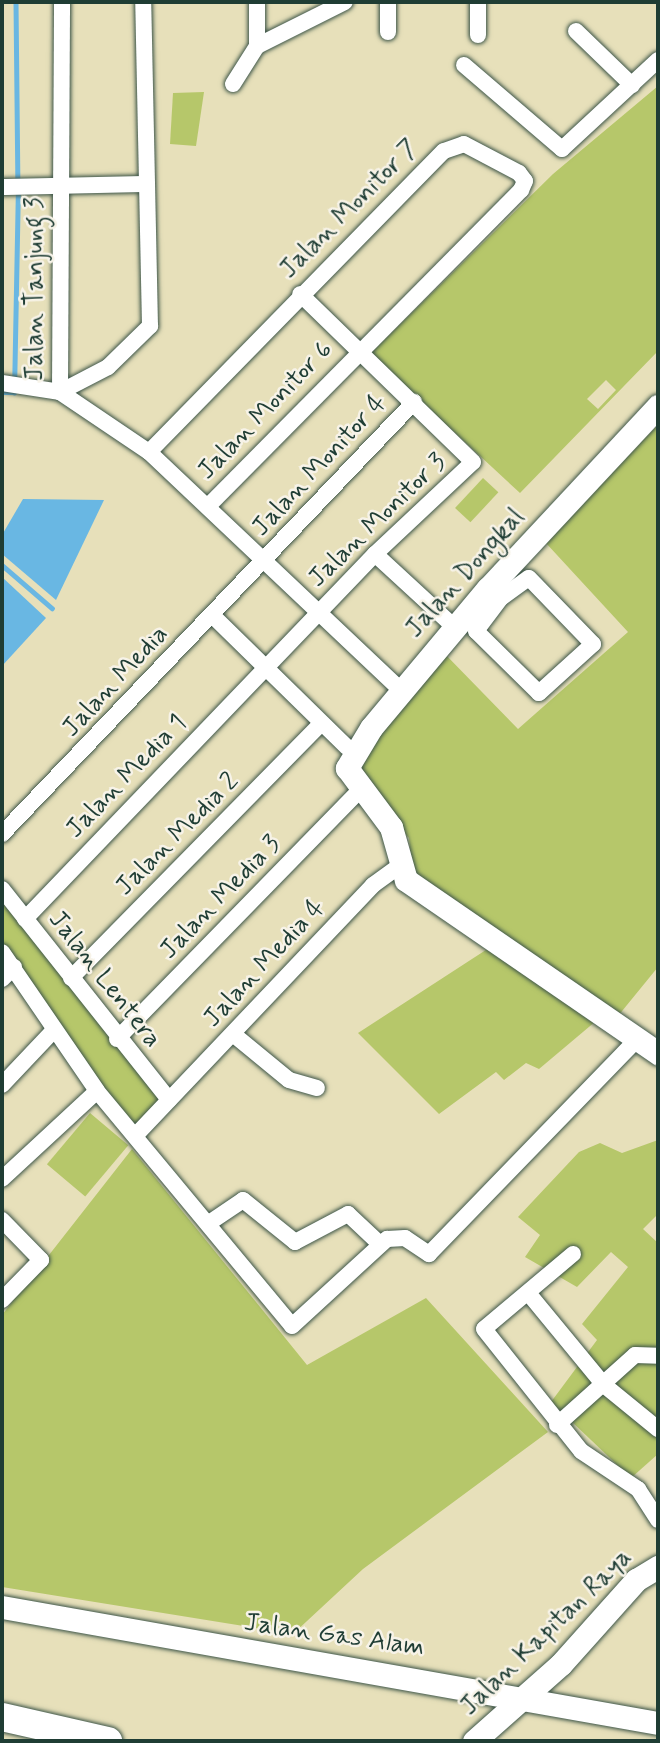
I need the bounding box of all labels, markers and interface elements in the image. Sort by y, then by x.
street label: Jalan Monitor 7 [274,134,426,286]
street label: Jalan Tanjung 3 [20,201,52,377]
street label: Jalan Monitor 6 [192,335,340,487]
street label: Jalan Monitor 4 [246,388,394,544]
street label: Jalan Monitor 3 [302,447,454,595]
street label: Jalan Dongkal [400,503,532,645]
street label: Jalan Media [55,618,177,746]
street label: Jalan Media 1 [59,707,195,847]
street label: Jalan Media 2 [109,766,247,904]
street label: Jalan Media 3 [153,828,289,968]
street label: Jalan Media 4 [197,892,333,1036]
street label: Jalan Lentera [40,904,168,1056]
street label: Jalan Kapitan Raya [455,1543,639,1723]
street label: Jalan Gas Alam [241,1608,427,1664]

